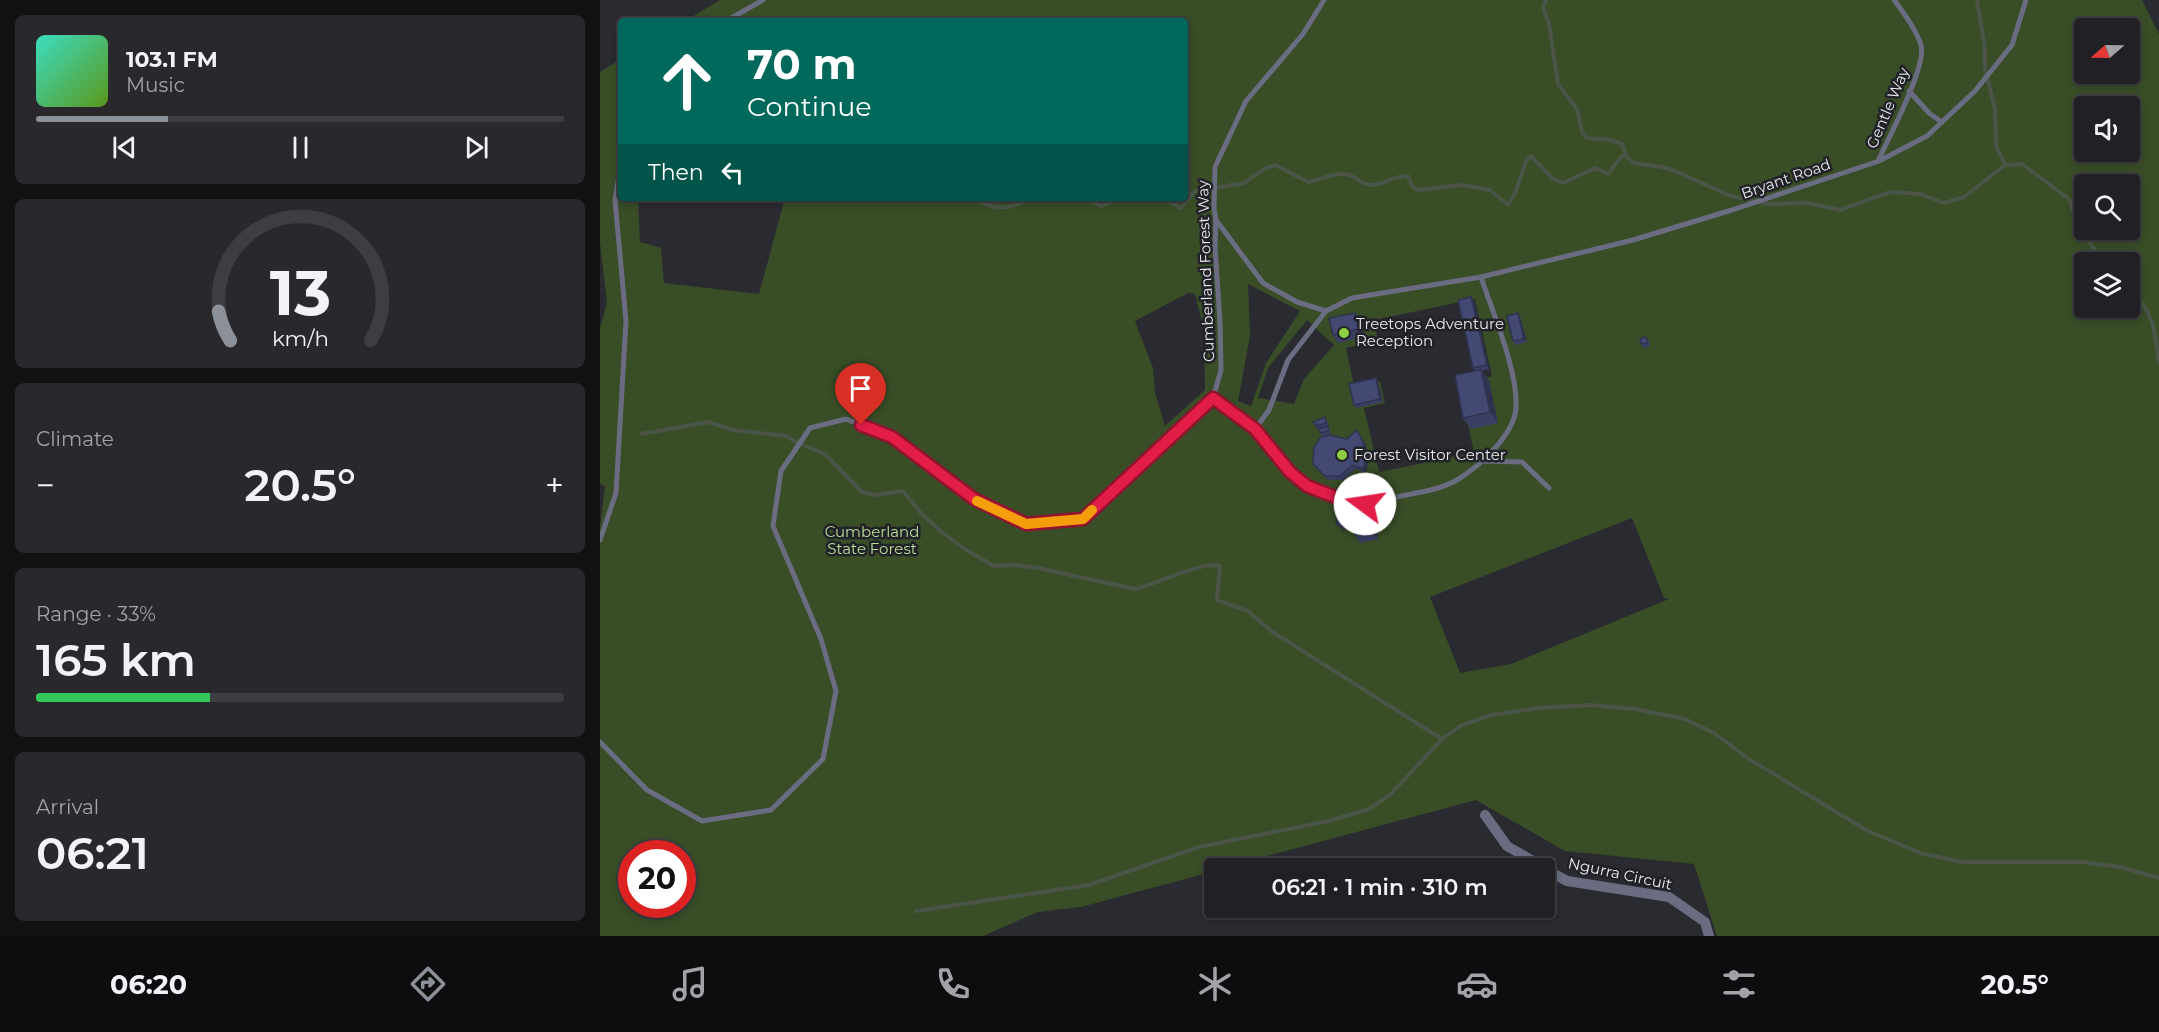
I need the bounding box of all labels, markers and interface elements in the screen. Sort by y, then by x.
north arrow [2074,18,2140,84]
map controls [2074,18,2140,318]
text: 70 m [747,38,857,90]
icon: ahead [648,42,726,120]
text: 103.1 FM [126,46,218,73]
street label: Gentle Way [1862,64,1914,151]
text: Music [126,73,185,97]
text: Continue [747,90,872,123]
button: sound [2074,96,2140,162]
icon: previous [108,131,141,164]
icon: pause [284,131,317,164]
icon: next [460,131,493,164]
street label: Bryant Road [1739,154,1833,203]
icon: left [716,156,749,189]
text: Then [648,159,704,186]
button: search [2074,174,2140,240]
street label: Cumberland Forest Way [1193,179,1218,362]
button: layers [2074,252,2140,318]
text: 13 [269,255,331,331]
place label: Treetops Adventure Reception [1356,314,1504,350]
text: km/h [271,325,329,351]
marker: Treetops Adventure Reception [1337,326,1351,340]
pin [835,363,886,425]
icon: arrive [844,372,877,405]
text: Climate [36,427,114,451]
place label: Forest Visitor Center [1354,445,1506,464]
marker: Forest Visitor Center [1335,448,1349,462]
text: 20.5° [244,457,356,512]
text: − [36,465,55,505]
text: + [545,465,564,505]
position arrow [1333,472,1397,536]
park label: Cumberland State Forest [825,522,919,558]
text: Range · 33% [36,602,156,626]
text: 165 km [36,632,196,687]
text: Arrival [36,795,99,819]
text: 06:21 [36,825,149,880]
speed limit sign: 20 [618,840,696,918]
street label: Ngurra Circuit [1566,853,1674,894]
text: 06:21 · 1 min · 310 m [1271,874,1488,901]
icon: directions [407,963,449,1005]
icon: music [669,963,711,1005]
icon: phone [932,963,974,1005]
icon: climate [1194,963,1236,1005]
icon: car [1456,963,1498,1005]
icon: filters [1718,963,1760,1005]
text: 06:20 [110,968,187,1001]
text: 20.5° [1981,968,2049,1001]

